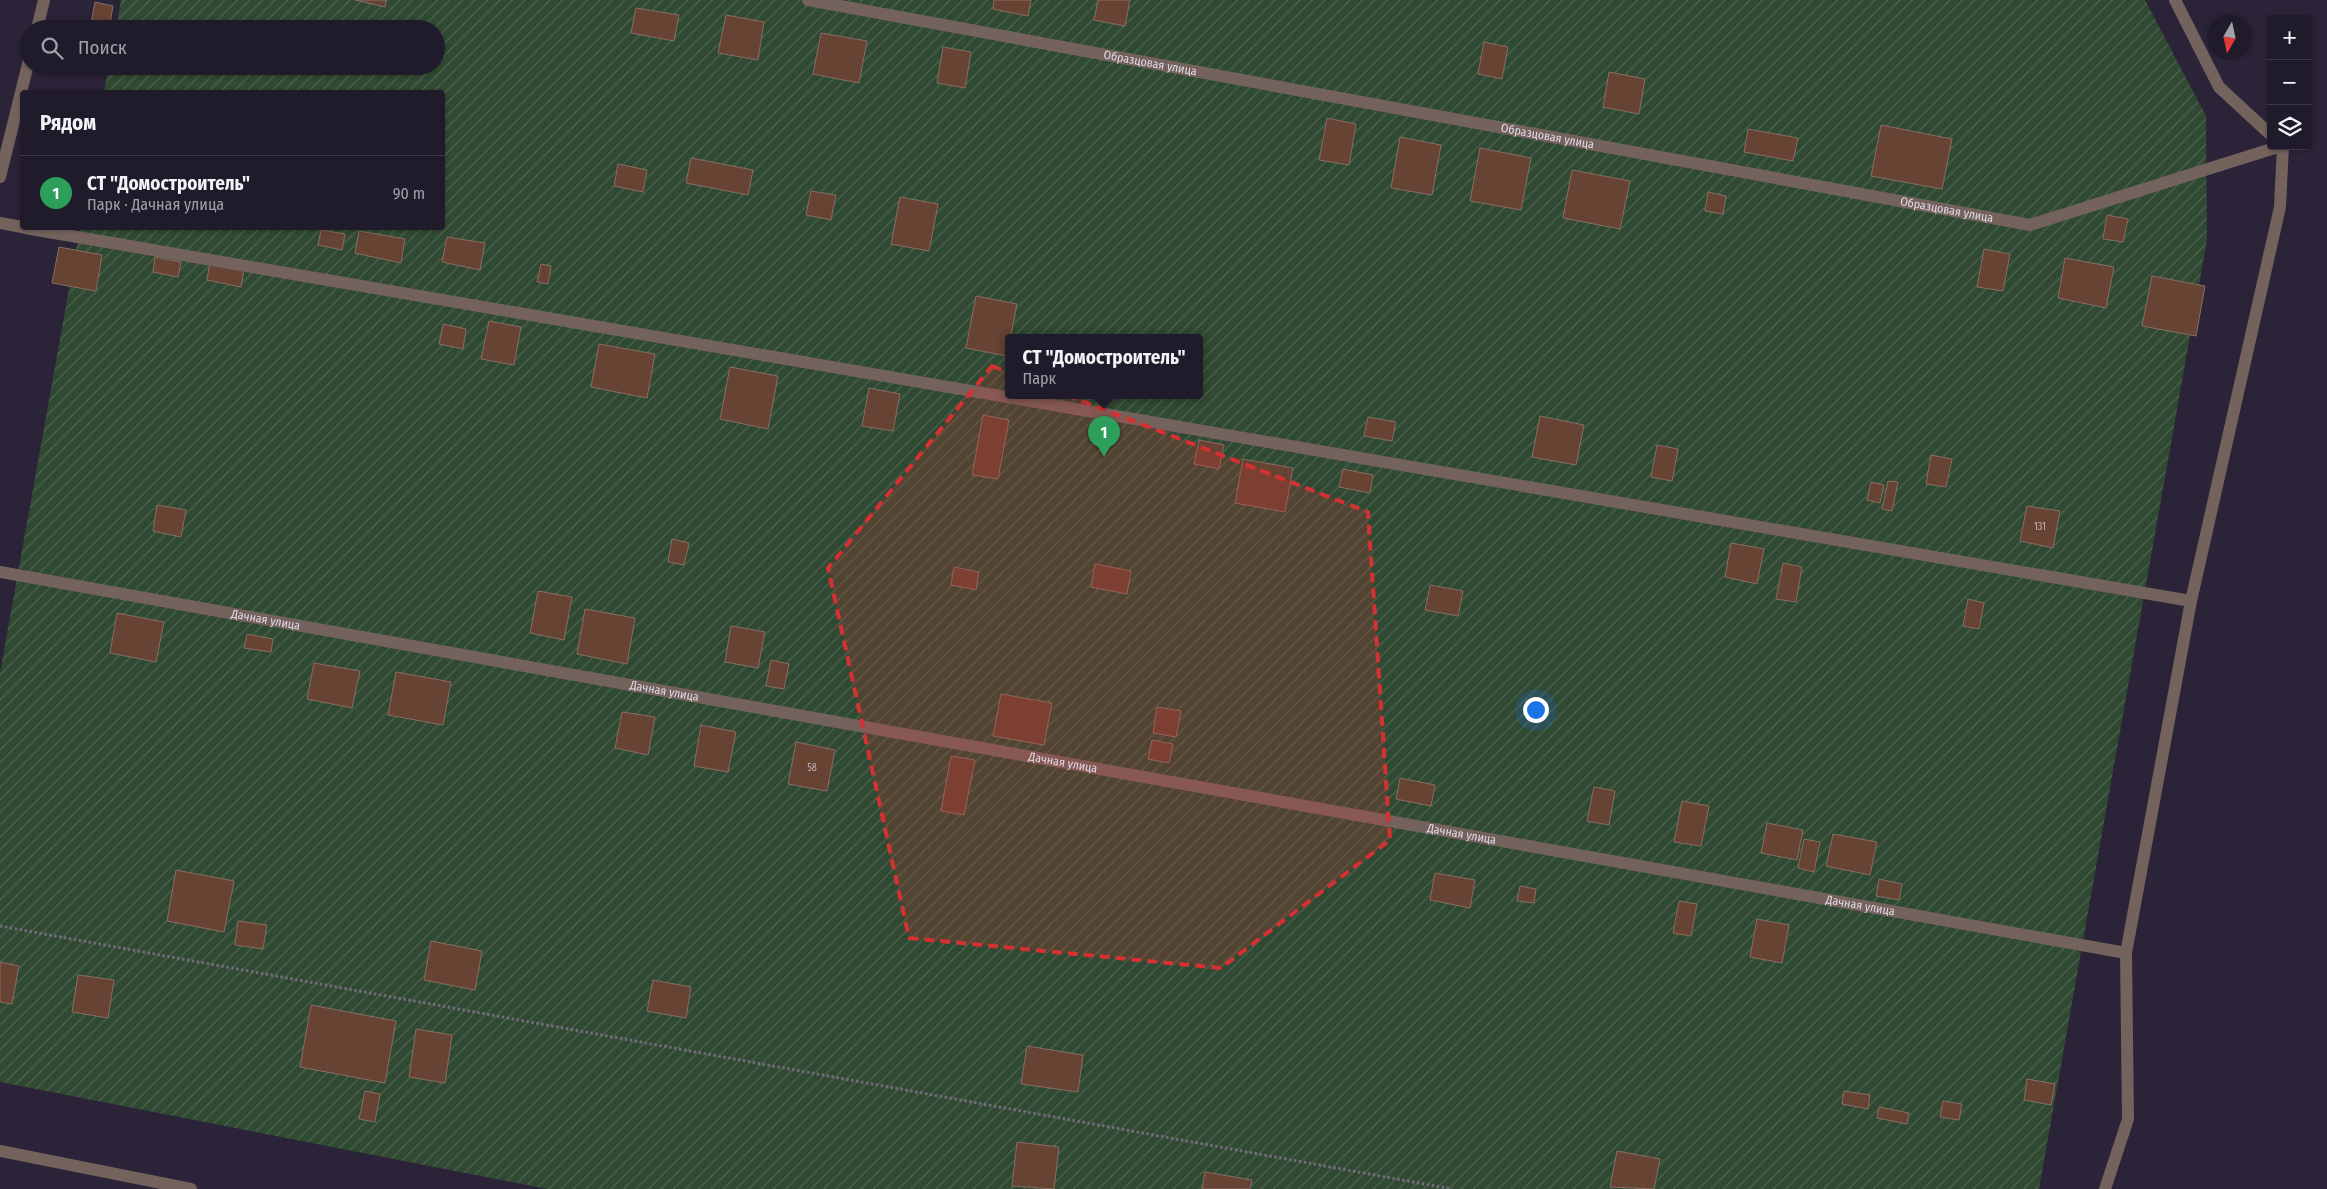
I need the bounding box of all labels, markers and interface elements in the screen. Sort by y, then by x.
north arrow [2207,15,2252,60]
map controls [2267,15,2312,150]
button: + [2267,15,2312,60]
search box [20,20,445,75]
icon: search [38,34,66,62]
text: Поиск [78,36,127,59]
street label: Образцовая улица [1102,48,1198,78]
button: − [2267,60,2312,105]
button: layers [2267,105,2312,150]
text: Рядом [40,110,96,136]
street label: Образцовая улица [1500,121,1595,152]
text: СТ "Домостроитель" [87,172,250,195]
text: 1 [53,184,59,203]
text: 90 m [393,184,425,203]
street label: Образцовая улица [1899,194,1995,225]
text: Парк · Дачная улица [87,195,224,214]
popup [1005,334,1203,399]
text: СТ "Домостроитель" [1022,346,1186,369]
text: Парк [1022,369,1056,388]
pin: 1 [1088,416,1120,457]
house number: 131 [2034,521,2046,533]
street label: Дачная улица [229,606,301,633]
street label: Дачная улица [628,678,700,704]
your location [1523,697,1549,723]
street label: Дачная улица [1027,749,1099,776]
house number: 58 [807,762,817,774]
street label: Дачная улица [1425,821,1497,847]
street label: Дачная улица [1824,892,1896,918]

